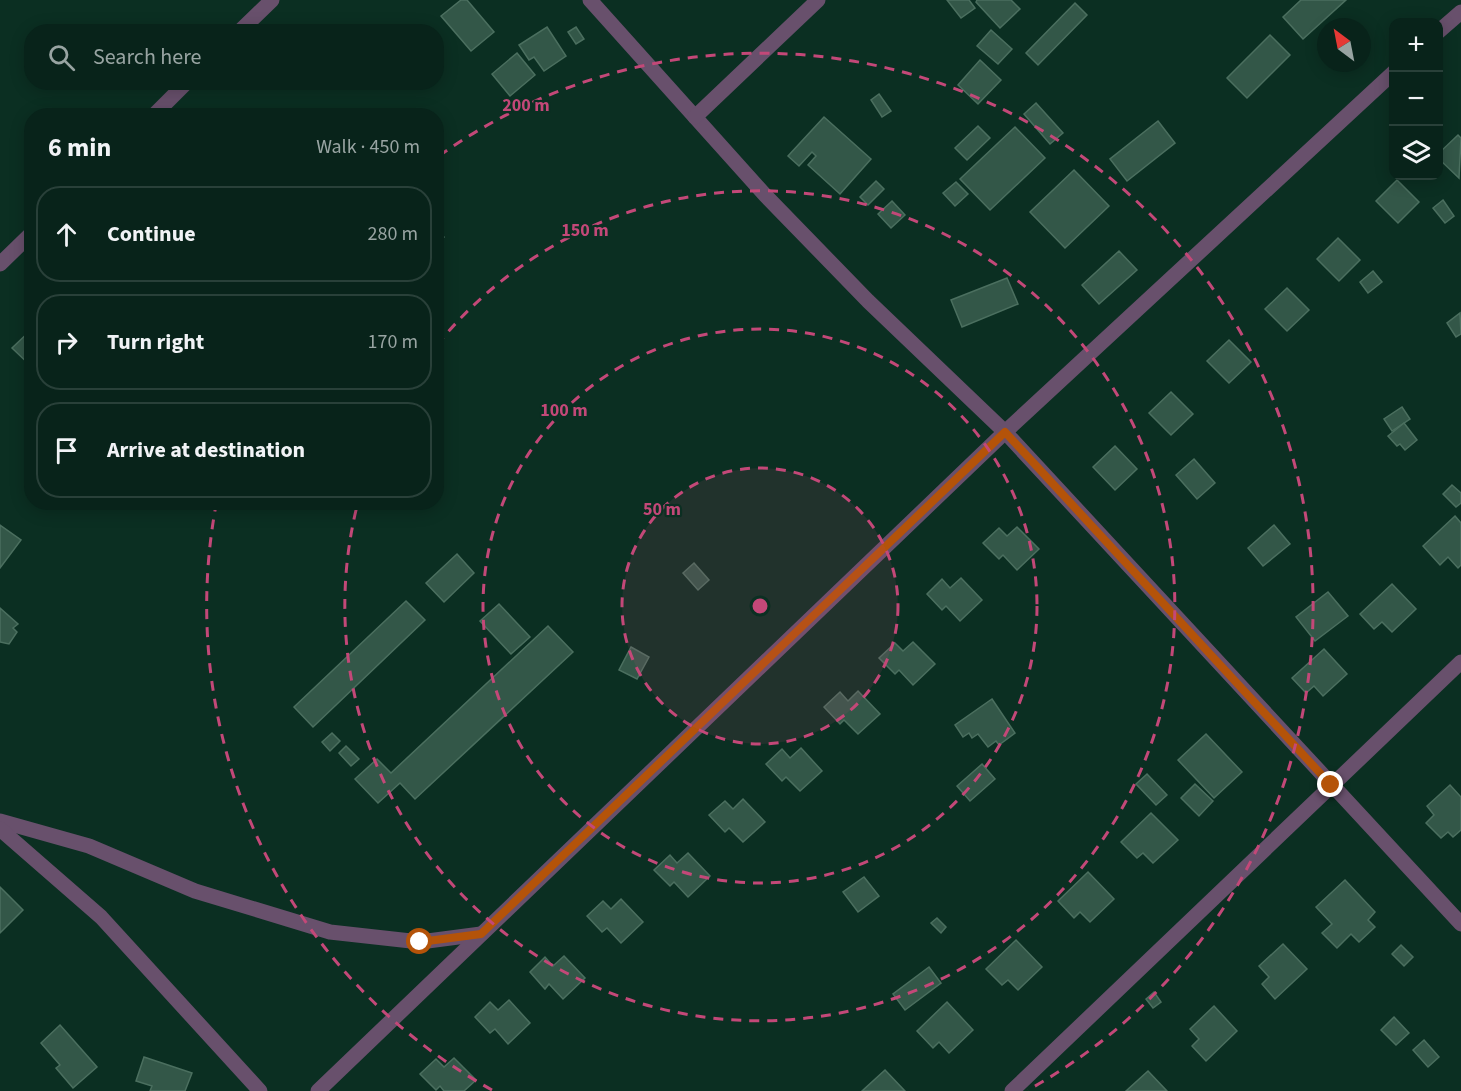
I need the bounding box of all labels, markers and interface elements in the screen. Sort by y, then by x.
north arrow [1317,18,1371,72]
map controls [1389,18,1443,180]
button: + [1389,18,1443,72]
search box [24,24,444,90]
icon: search [45,41,78,74]
text: Search here [93,41,201,73]
button: − [1389,72,1443,126]
text: 200 m [502,93,550,118]
button: layers [1389,126,1443,180]
text: 6 min [48,129,111,166]
text: Walk · 450 m [316,133,420,161]
icon: ahead [50,218,83,251]
text: Continue [107,218,196,250]
text: 150 m [561,218,609,243]
text: 280 m [368,220,418,248]
icon: right [50,326,83,359]
text: Turn right [107,326,204,358]
text: 170 m [368,328,418,356]
text: 100 m [540,398,588,423]
icon: arrive [50,434,83,467]
text: Arrive at destination [107,434,305,466]
text: 50 m [643,497,681,522]
centre of rings [750,596,770,616]
route end [1317,771,1343,797]
route start [406,928,432,954]

